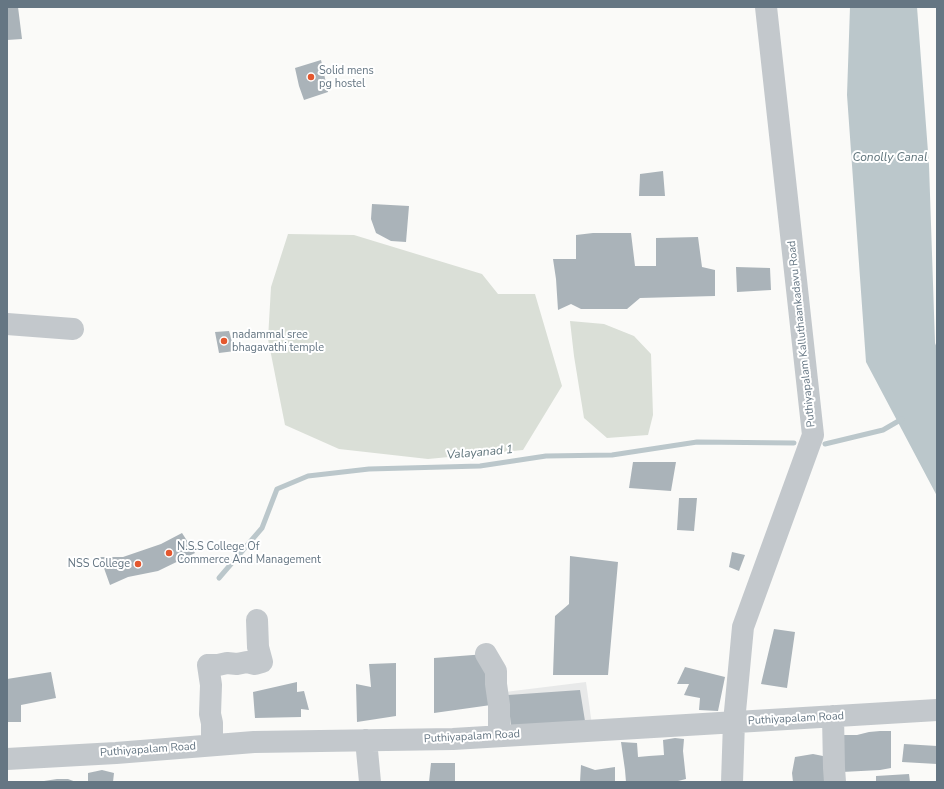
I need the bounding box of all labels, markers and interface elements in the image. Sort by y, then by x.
place label: Solid mens pg hostel [319,64,374,90]
marker: Solid mens pg hostel [306,72,316,82]
water label: Conolly Canal [852,151,928,165]
street label: Puthiyapalam Kalluthaankadavu Road [786,240,818,428]
place label: nadammal sree bhagavathi temple [232,328,324,354]
marker: nadammal sree bhagavathi temple [219,336,229,346]
water label: Valayanad 1 [446,443,514,463]
place label: N.S.S College Of Commerce And Management [177,540,321,566]
marker: N.S.S College Of Commerce And Management [164,548,174,558]
place label: NSS College [68,557,130,571]
marker: NSS College [133,559,143,569]
street label: Puthiyapalam Road [748,710,844,728]
street label: Puthiyapalam Road [424,728,520,746]
street label: Puthiyapalam Road [100,740,196,760]

